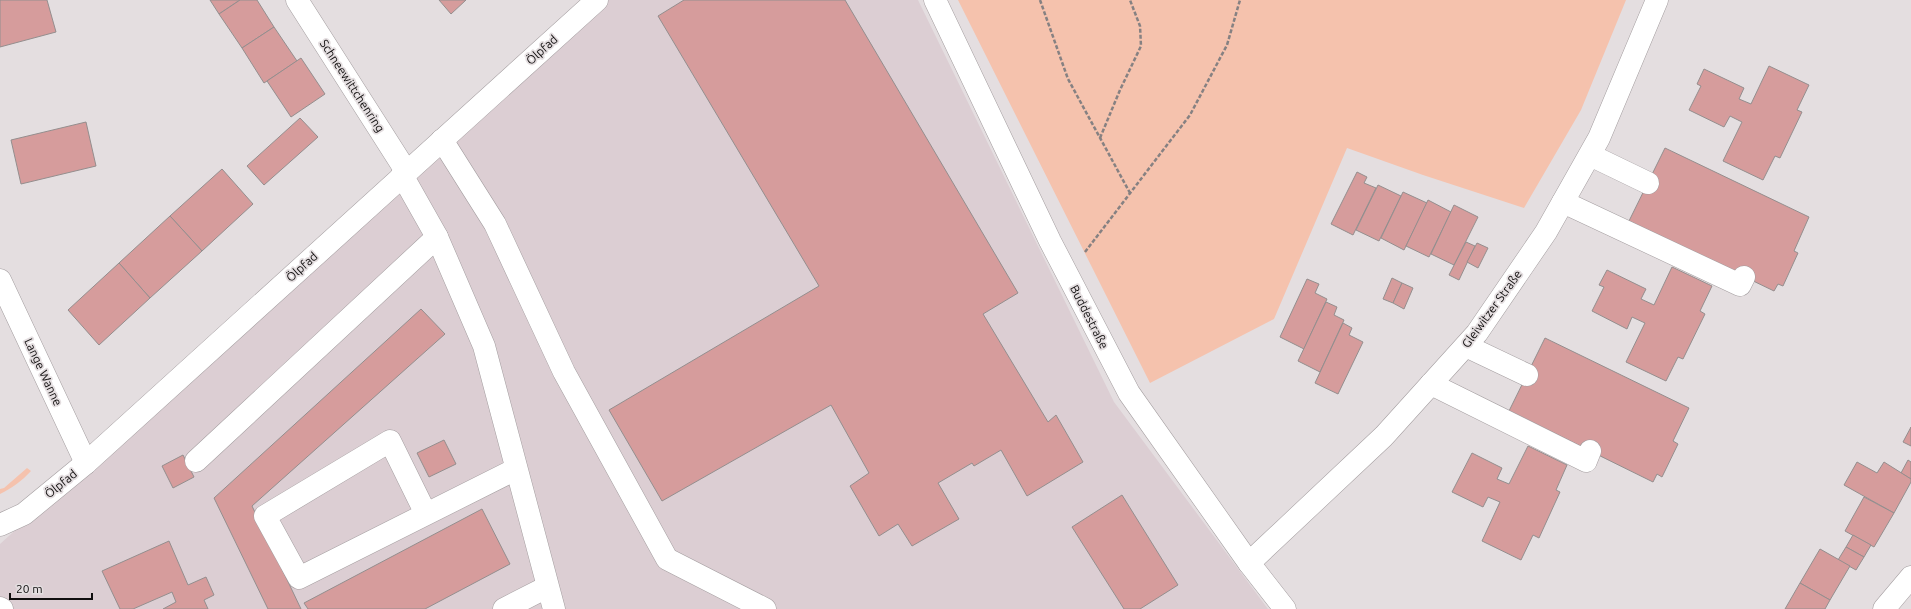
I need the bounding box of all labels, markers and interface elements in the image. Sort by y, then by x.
street label: Ölpfad [523,32,560,67]
street label: Schneewittchenring [318,37,387,134]
street label: Ölpfad [283,249,320,284]
street label: Gleiwitzer Straße [1459,267,1524,350]
street label: Buddestraße [1068,283,1111,351]
street label: Lange Wanne [22,336,65,408]
street label: Ölpfad [42,467,79,500]
scale bar [10,575,92,601]
text: 20 m [16,582,43,595]

